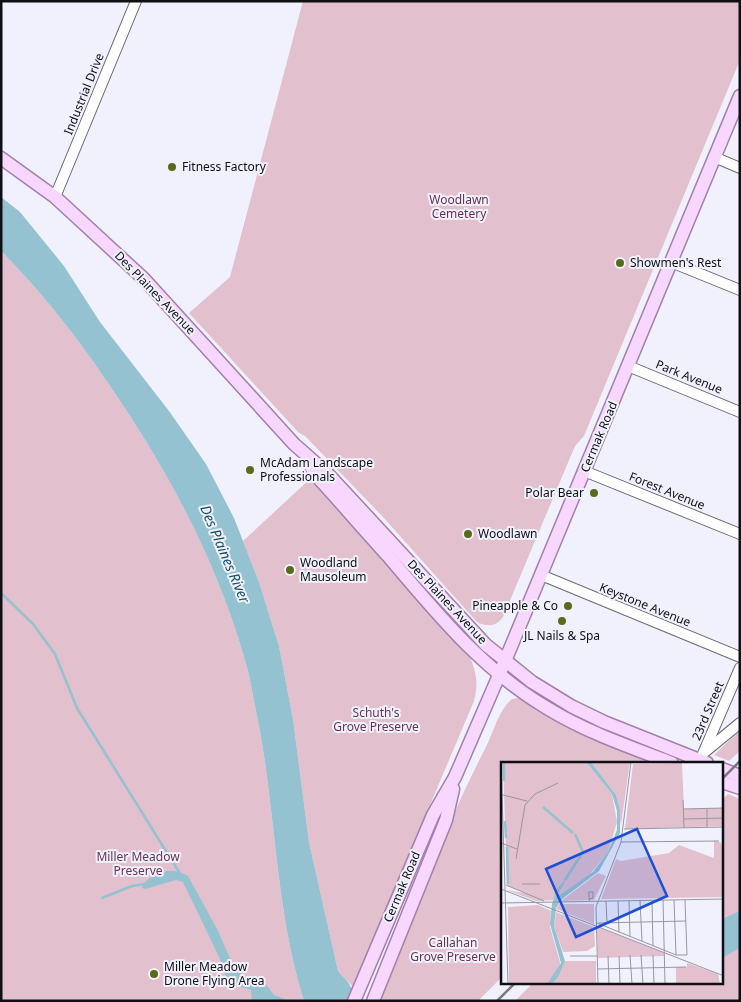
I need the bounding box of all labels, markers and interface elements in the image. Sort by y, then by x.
street label: Industrial Drive [59,50,108,137]
place label: Fitness Factory [182,158,267,175]
marker: Fitness Factory [166,161,178,173]
park label: Woodlawn Cemetery [429,191,489,222]
street label: Des Plaines Avenue [111,247,200,338]
place label: Showmen's Rest [630,254,722,271]
marker: Showmen's Rest [614,257,626,269]
street label: Park Avenue [653,355,725,398]
street label: Cermak Road [576,399,621,475]
place label: McAdam Landscape Professionals [260,454,373,485]
marker: McAdam Landscape Professionals [244,464,256,476]
street label: Forest Avenue [627,468,708,514]
place label: Polar Bear [525,484,584,501]
marker: Polar Bear [588,487,600,499]
water label: Des Plaines River [196,502,255,606]
place label: Woodlawn [478,525,538,542]
marker: Woodlawn [462,528,474,540]
place label: Woodland Mausoleum [300,554,367,585]
street label: Des Plaines Avenue [404,556,491,648]
marker: Woodland Mausoleum [284,564,296,576]
street label: Keystone Avenue [597,579,693,631]
place label: Pineapple & Co [472,597,558,614]
marker: Pineapple & Co [562,600,574,612]
marker: JL Nails & Spa [556,615,568,627]
place label: JL Nails & Spa [523,627,600,644]
street label: 23rd Street [688,678,728,743]
park label: Schuth's Grove Preserve [333,704,419,735]
inset map [501,762,724,984]
park label: Miller Meadow Preserve [96,848,180,879]
street label: Cermak Road [379,849,424,925]
park label: Callahan Grove Preserve [410,934,496,965]
place label: Miller Meadow Drone Flying Area [164,958,264,989]
marker: Miller Meadow Drone Flying Area [148,968,160,980]

